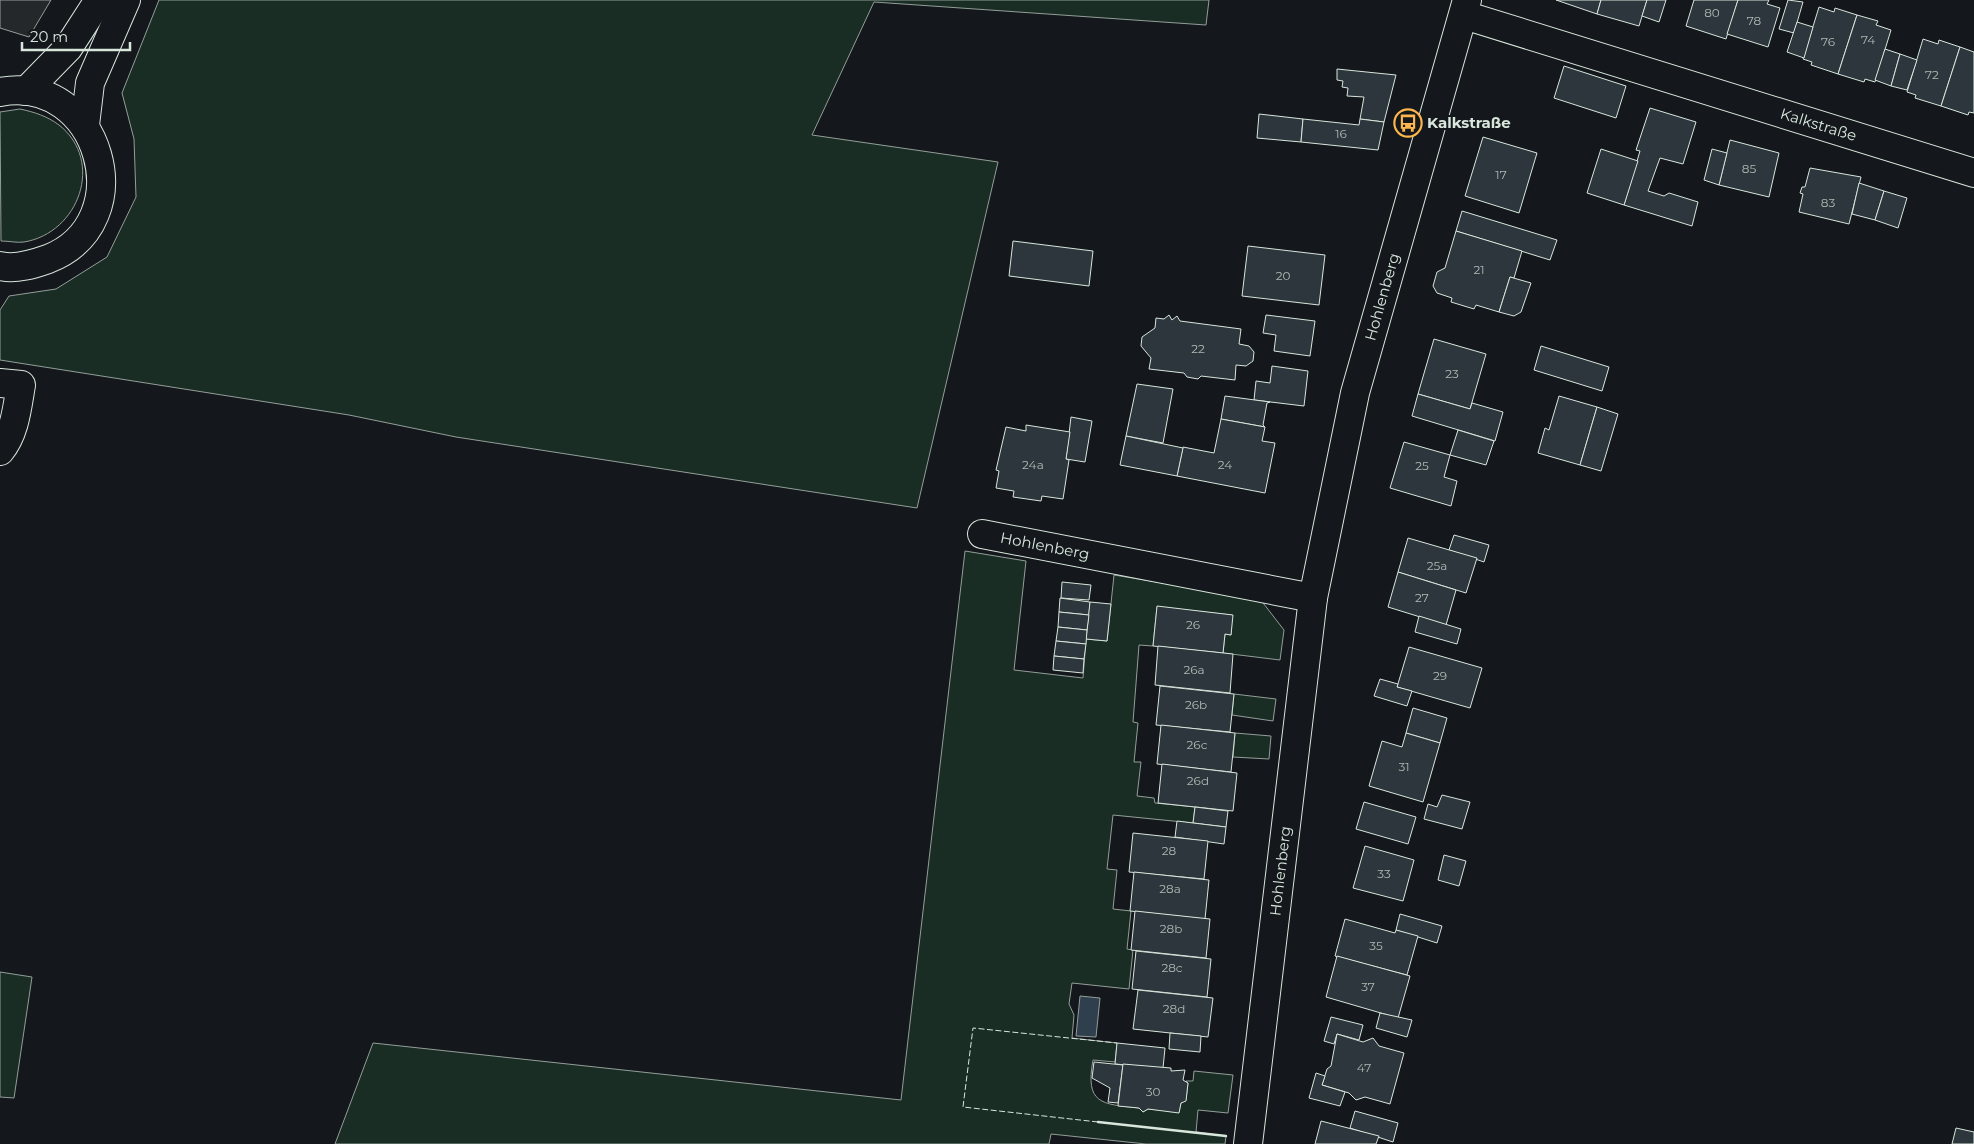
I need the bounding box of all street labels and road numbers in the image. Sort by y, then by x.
street label: Kalkstraße [1778,104,1859,145]
street label: Hohlenberg [1360,251,1403,343]
street label: Hohlenberg [999,528,1091,564]
street label: Hohlenberg [1265,825,1295,917]

